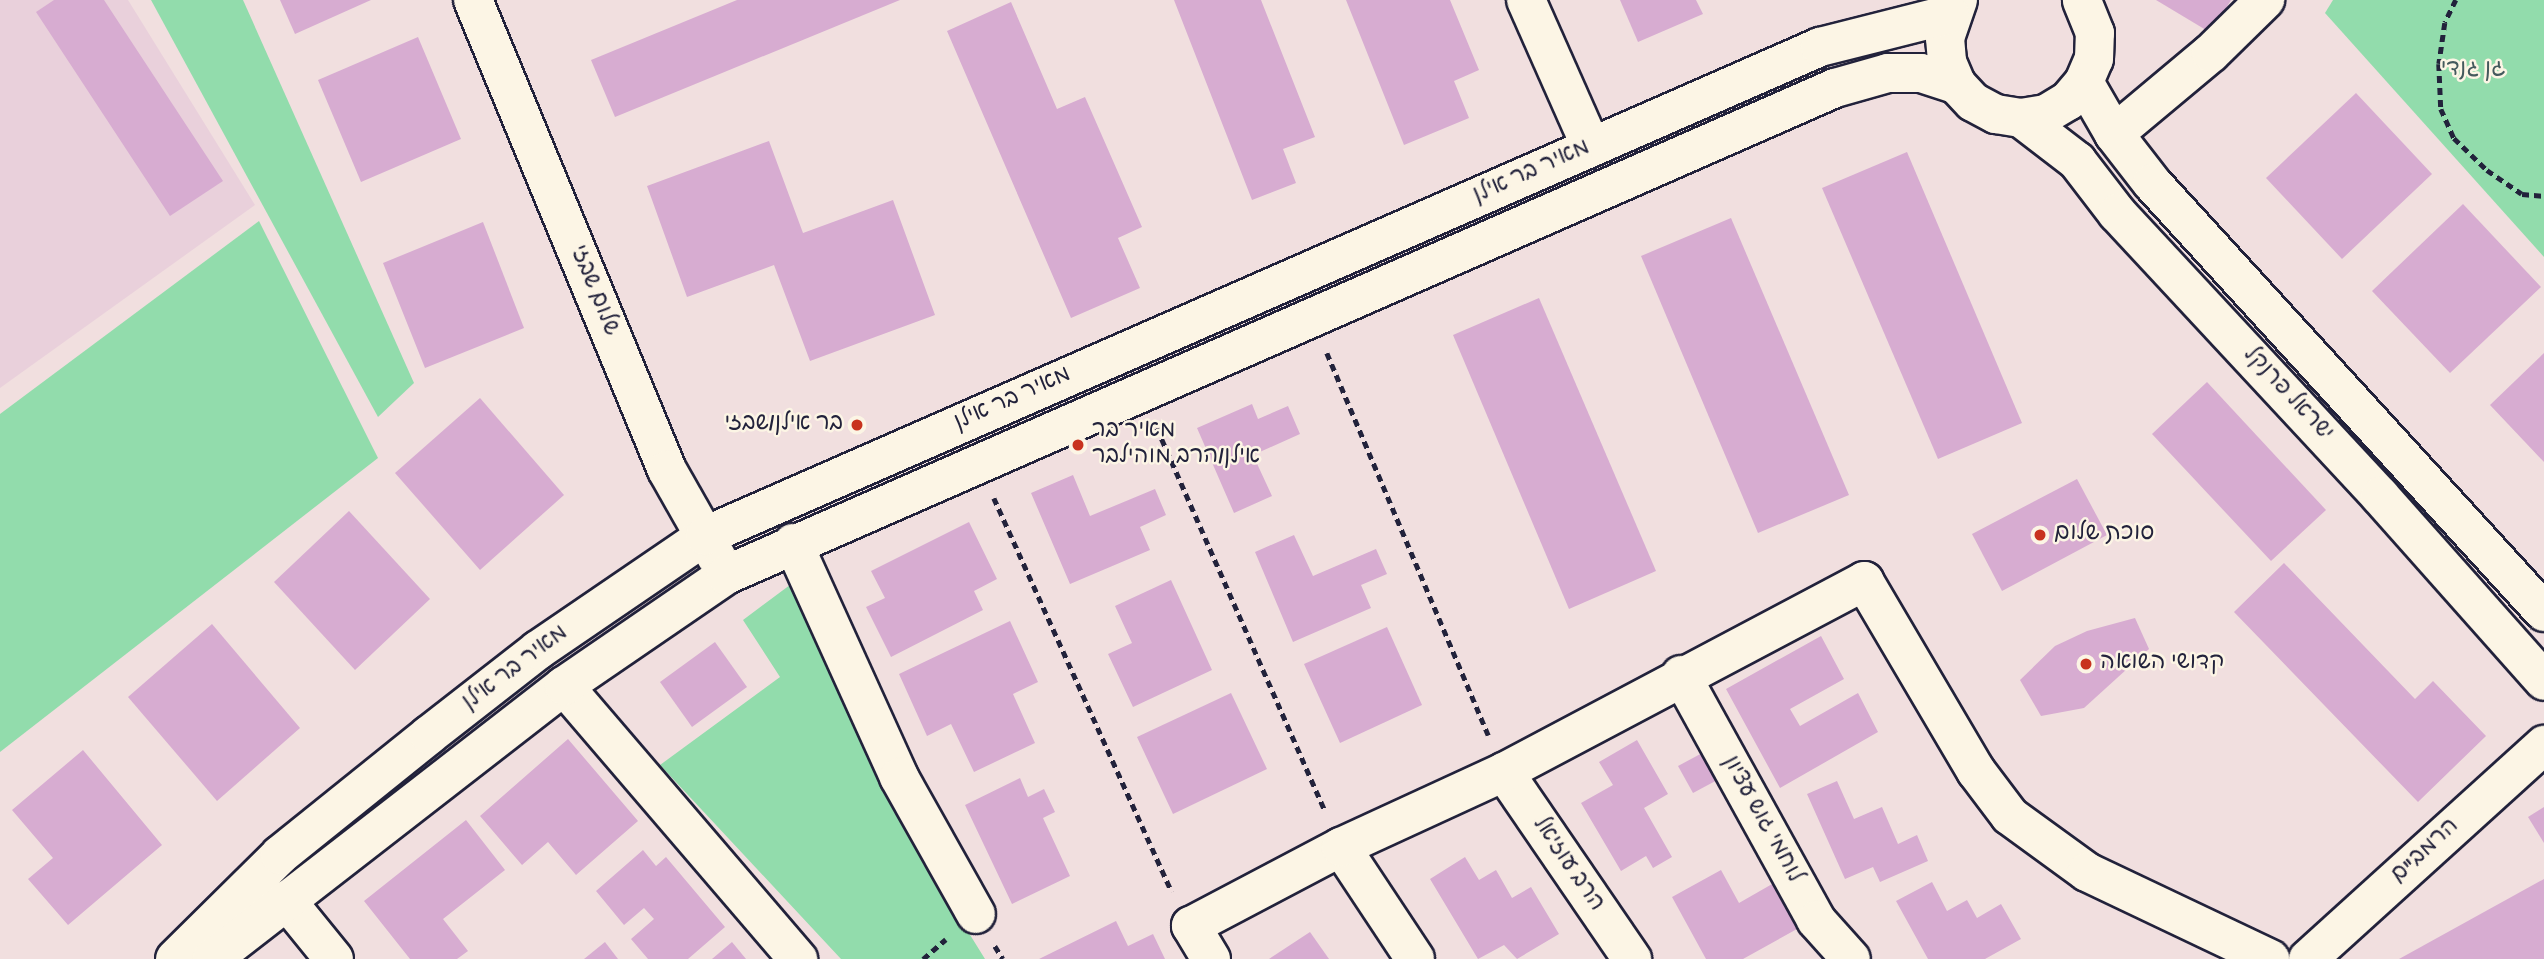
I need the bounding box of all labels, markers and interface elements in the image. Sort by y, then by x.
park label: גן גנדי [2441,57,2505,85]
street label: מאיר בר אילן [1469,135,1595,211]
street label: שלום שבזי [562,242,624,340]
street label: ישראל פרנקל [2236,342,2338,448]
street label: מאיר בר אילן [950,362,1076,438]
place label: בר אילן/שבזי [725,411,843,439]
marker: בר אילן/שבזי [849,417,865,433]
place label: מאיר בר אילן/הרב מוהילבר [1092,418,1260,472]
marker: מאיר בר אילן/הרב מוהילבר [1070,437,1086,453]
place label: סוכת שלום [2054,521,2154,549]
marker: סוכת שלום [2032,527,2048,543]
street label: מאיר בר אילן [458,620,574,718]
place label: קדושי השואה [2100,650,2224,678]
marker: קדושי השואה [2078,656,2094,672]
street label: לוחמי גוש עציון [1715,752,1807,888]
street label: הרב עוזיאל [1525,813,1609,917]
street label: הרמב"ם [2386,814,2466,890]

